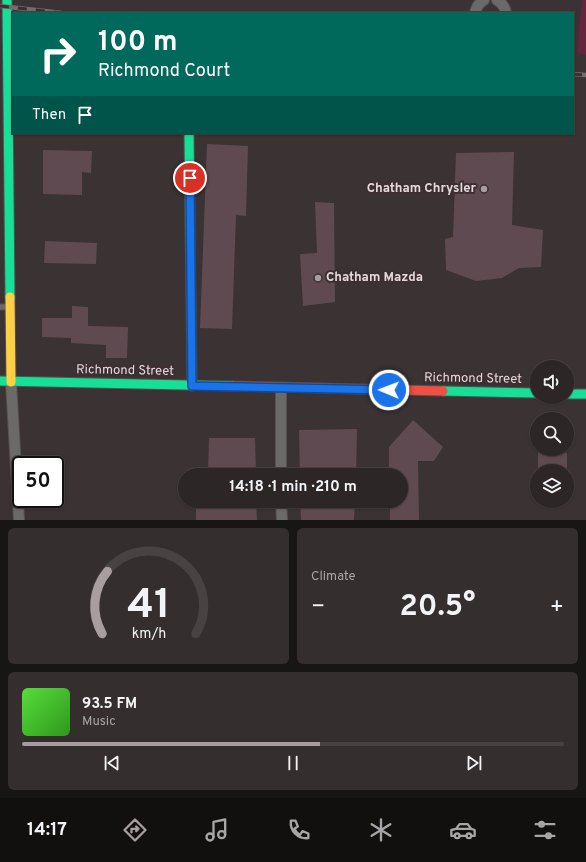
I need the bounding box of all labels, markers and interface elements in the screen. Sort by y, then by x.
text: 100 m [98,25,178,61]
icon: right [32,28,84,80]
text: Richmond Court [98,60,230,83]
icon: arrive [74,104,96,126]
text: Then [32,106,66,125]
pin [173,161,207,195]
icon: arrive [179,167,201,189]
place label: Chatham Chrysler [367,181,477,197]
marker: Chatham Chrysler [479,184,489,194]
place label: Chatham Mazda [326,270,423,286]
marker: Chatham Mazda [313,273,323,283]
map controls [530,360,574,508]
button: sound [530,360,574,404]
street label: Richmond Street [76,362,174,380]
position arrow [368,369,410,411]
street label: Richmond Street [424,370,522,388]
button: search [530,412,574,456]
speed limit sign: 50 [12,456,64,508]
button: layers [530,464,574,508]
text: 14:18 · 1 min · 210 m [229,478,357,497]
text: Climate [311,569,356,585]
text: 41 [127,580,170,633]
text: 20.5° [399,589,476,626]
text: − [311,594,325,621]
text: + [550,594,564,621]
text: km/h [131,625,166,643]
text: 93.5 FM [82,695,137,714]
text: Music [82,714,116,730]
icon: previous [101,752,123,774]
icon: pause [282,752,304,774]
icon: next [463,752,485,774]
icon: directions [121,816,149,844]
icon: music [203,816,231,844]
icon: phone [285,816,313,844]
icon: climate [367,816,395,844]
icon: car [449,816,477,844]
icon: filters [531,816,559,844]
text: 14:17 [27,819,67,842]

